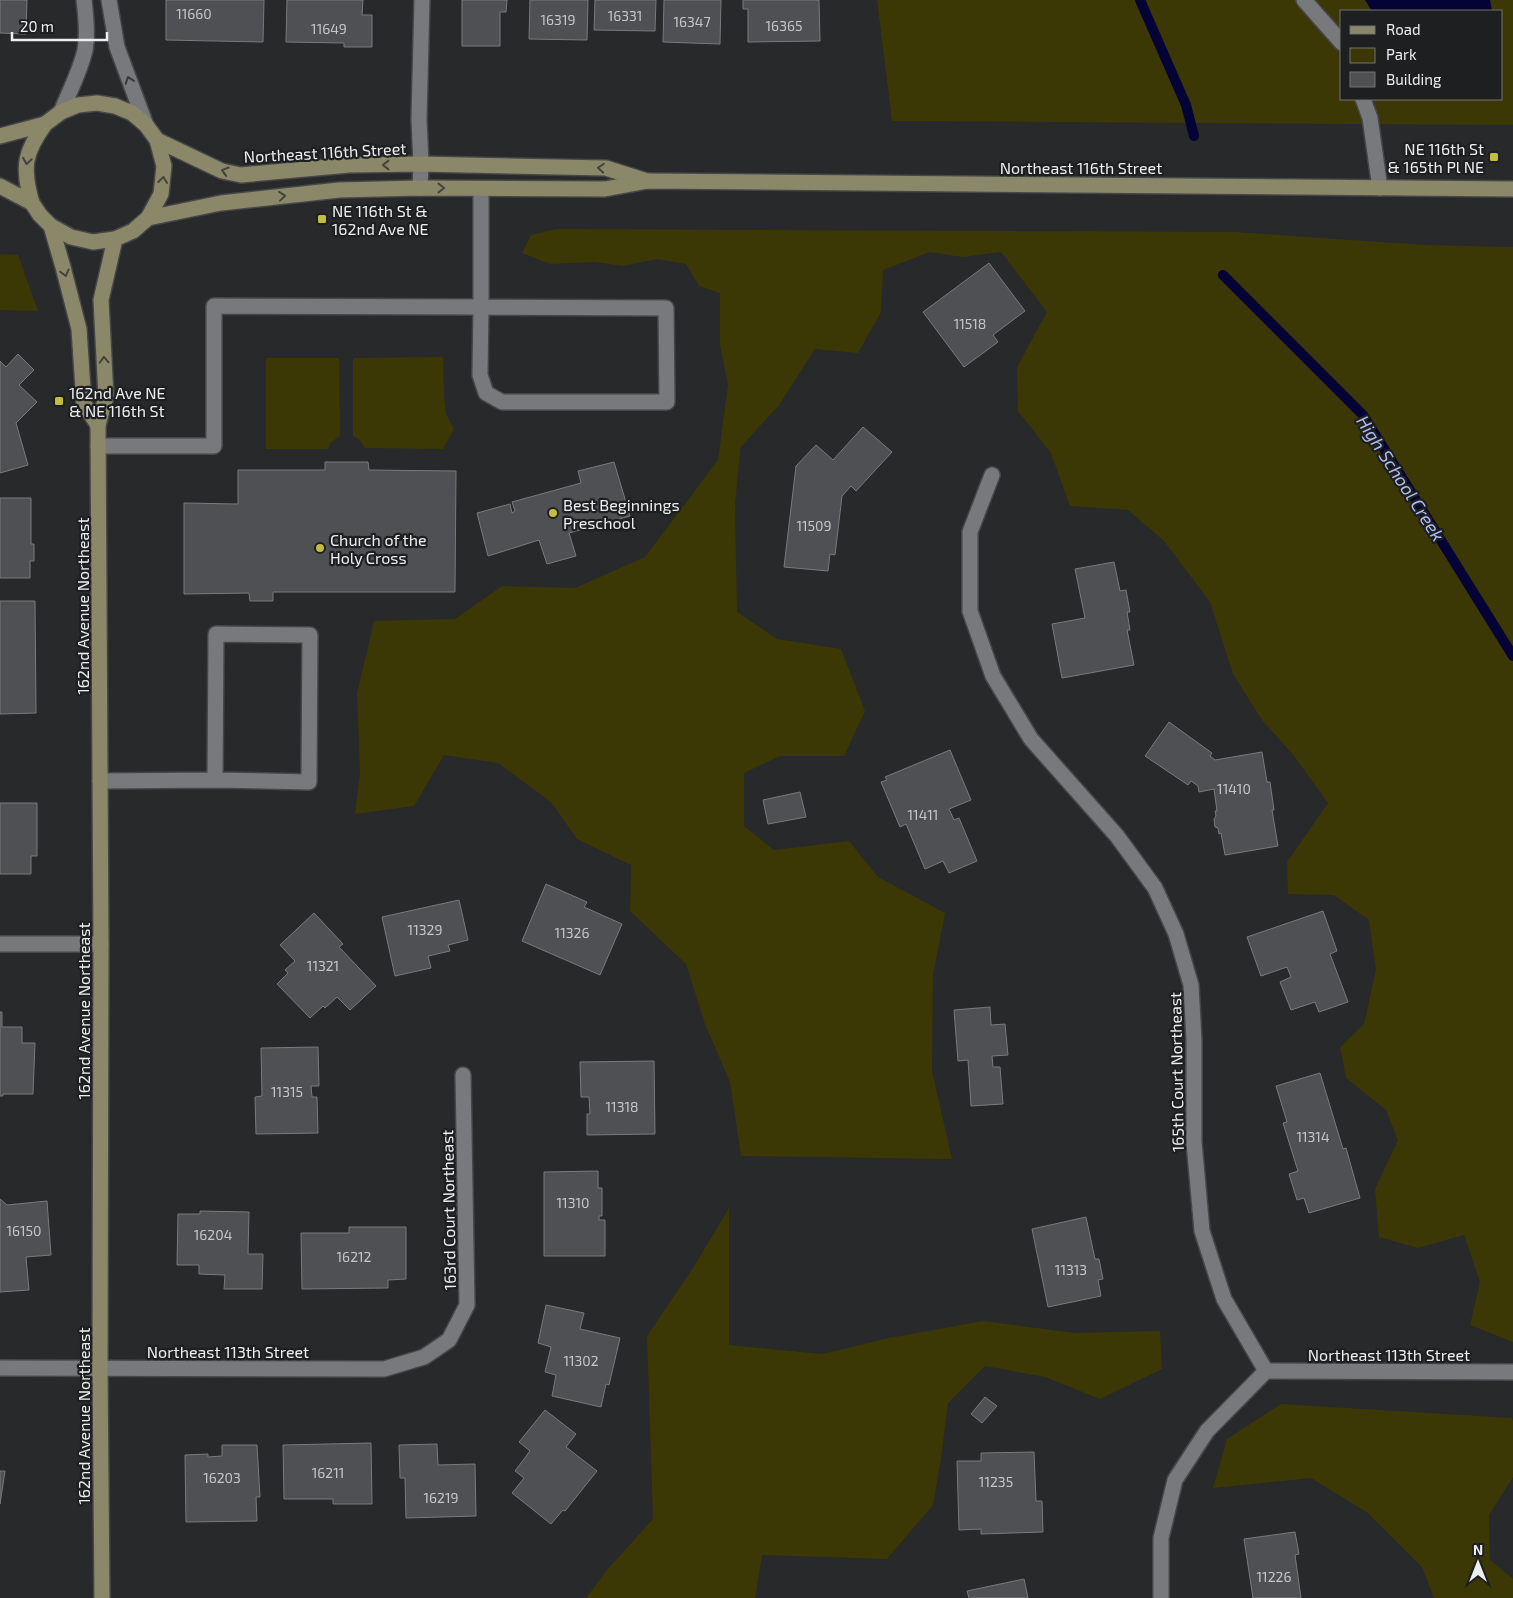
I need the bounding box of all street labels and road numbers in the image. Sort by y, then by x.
street label: Northeast 116th Street [243,138,407,166]
street label: Northeast 116th Street [1000,158,1162,177]
street label: 162nd Avenue Northeast [73,517,92,695]
street label: 162nd Avenue Northeast [74,922,93,1100]
street label: 165th Court Northeast [1165,992,1187,1152]
street label: 163rd Court Northeast [437,1130,459,1290]
street label: 162nd Avenue Northeast [74,1327,93,1505]
street label: Northeast 113th Street [147,1342,309,1361]
street label: Northeast 113th Street [1308,1345,1470,1364]

